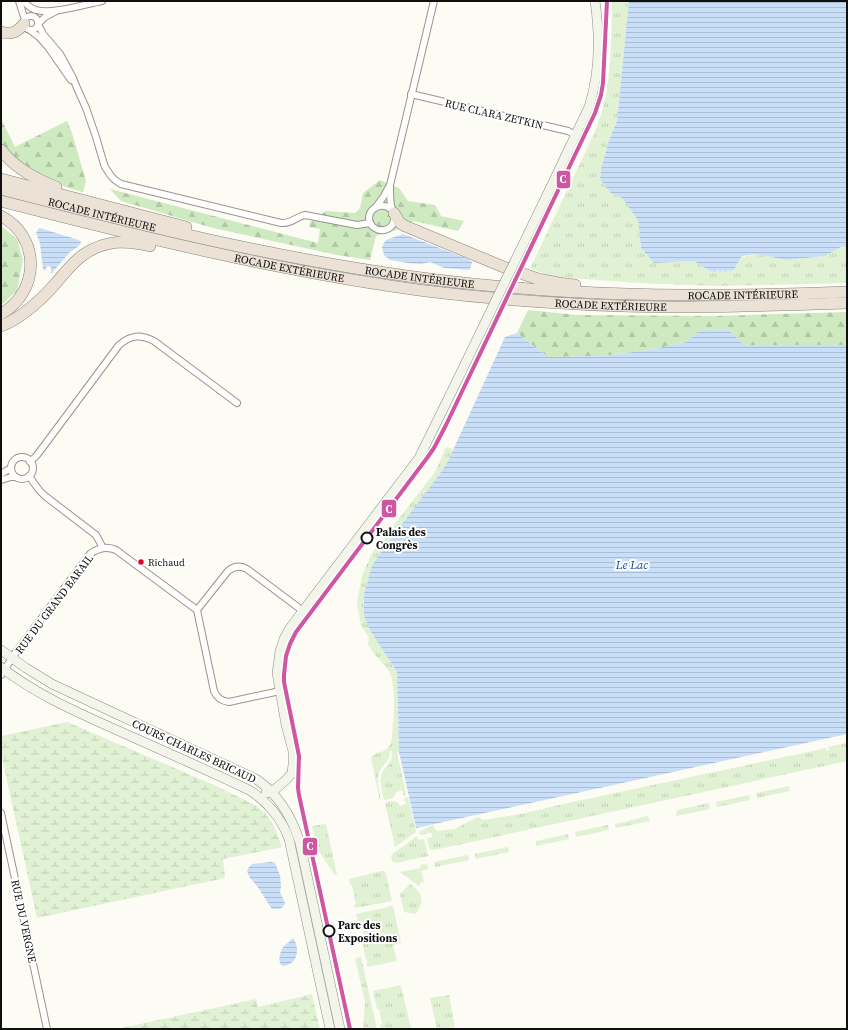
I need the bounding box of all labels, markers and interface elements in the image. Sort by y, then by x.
street label: RUE CLARA ZETKIN [443,96,545,133]
line badge: C [556,170,571,189]
text: C [560,172,567,187]
street label: ROCADE INTÉRIEURE [46,194,157,235]
street label: ROCADE EXTÉRIEURE [233,250,346,286]
street label: ROCADE INTÉRIEURE [364,263,475,292]
street label: ROCADE INTÉRIEURE [687,287,799,303]
street label: ROCADE EXTÉRIEURE [554,296,667,315]
line badge: C [381,499,397,518]
text: C [386,502,393,517]
place label: Palais des Congrès [376,525,426,553]
marker: Palais des Congrès [360,531,374,545]
street label: RUE DU GRAND BARAIL [12,551,97,657]
place label: Richaud [148,556,185,569]
marker: Richaud [136,557,146,567]
water label: Le Lac [615,557,648,573]
street label: COURS CHARLES BRICAUD [129,716,259,787]
line badge: C [302,837,318,856]
text: C [307,839,314,854]
street label: RUE DU VERGNE [7,878,40,964]
place label: Parc des Expositions [338,918,397,946]
marker: Parc des Expositions [322,924,336,938]

